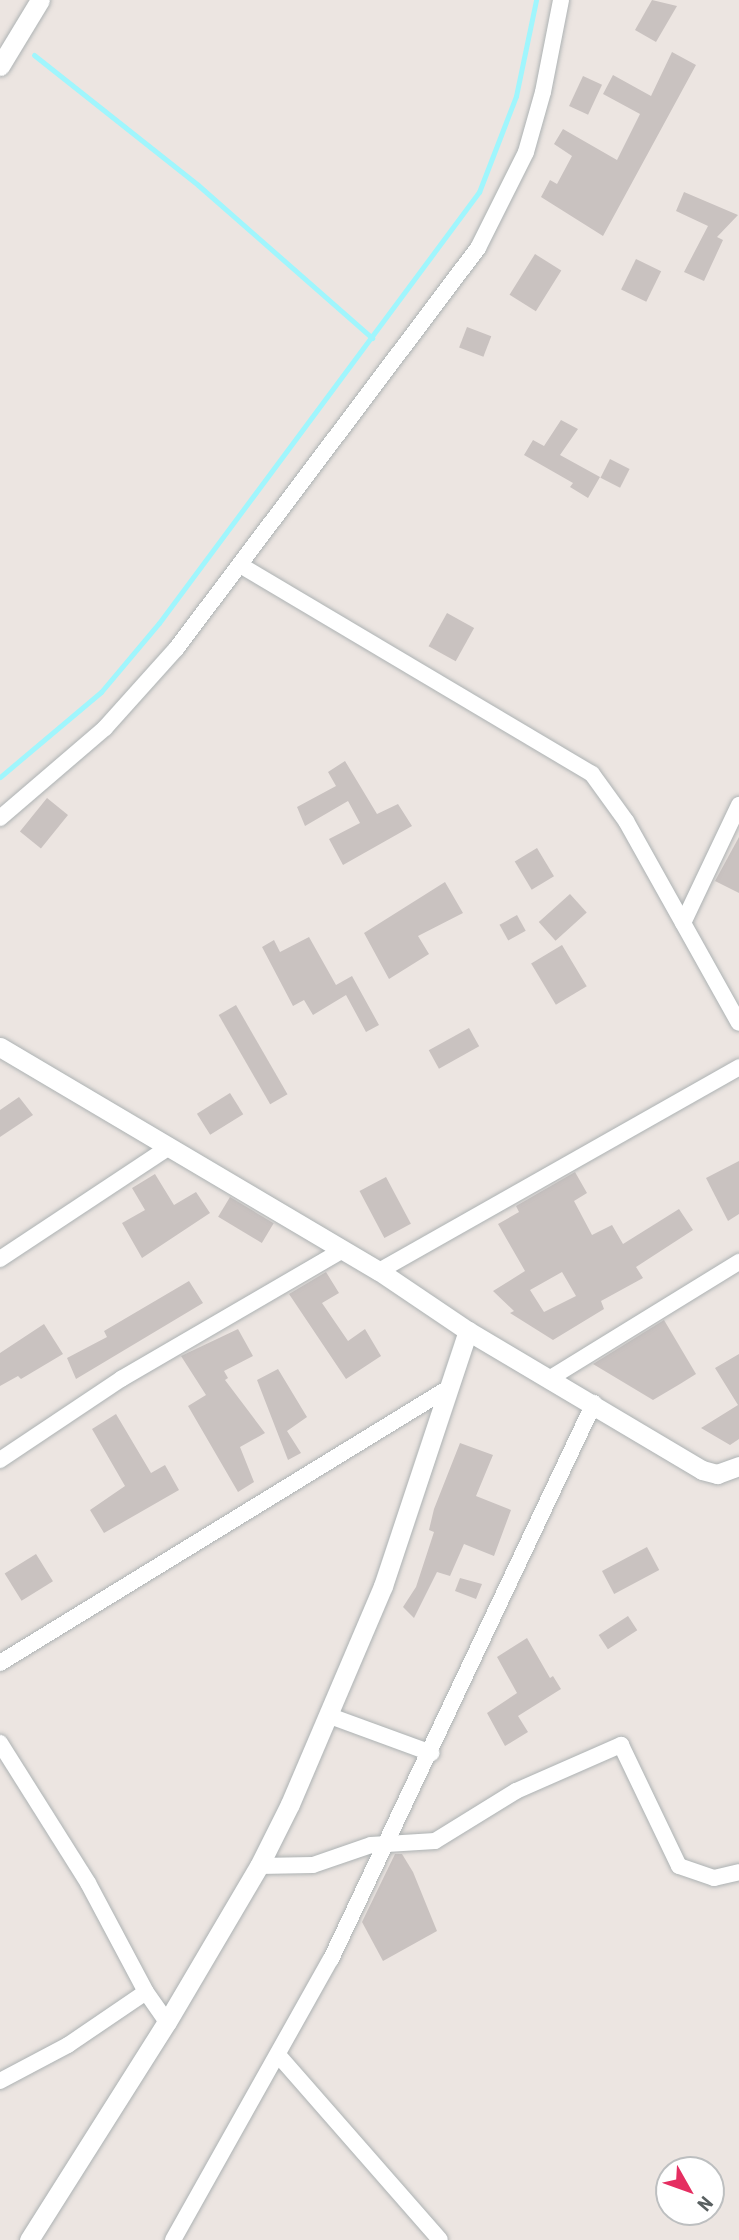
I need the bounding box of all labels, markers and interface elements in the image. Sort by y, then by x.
north arrow [655,2156,725,2226]
text: N [692,2192,717,2215]

